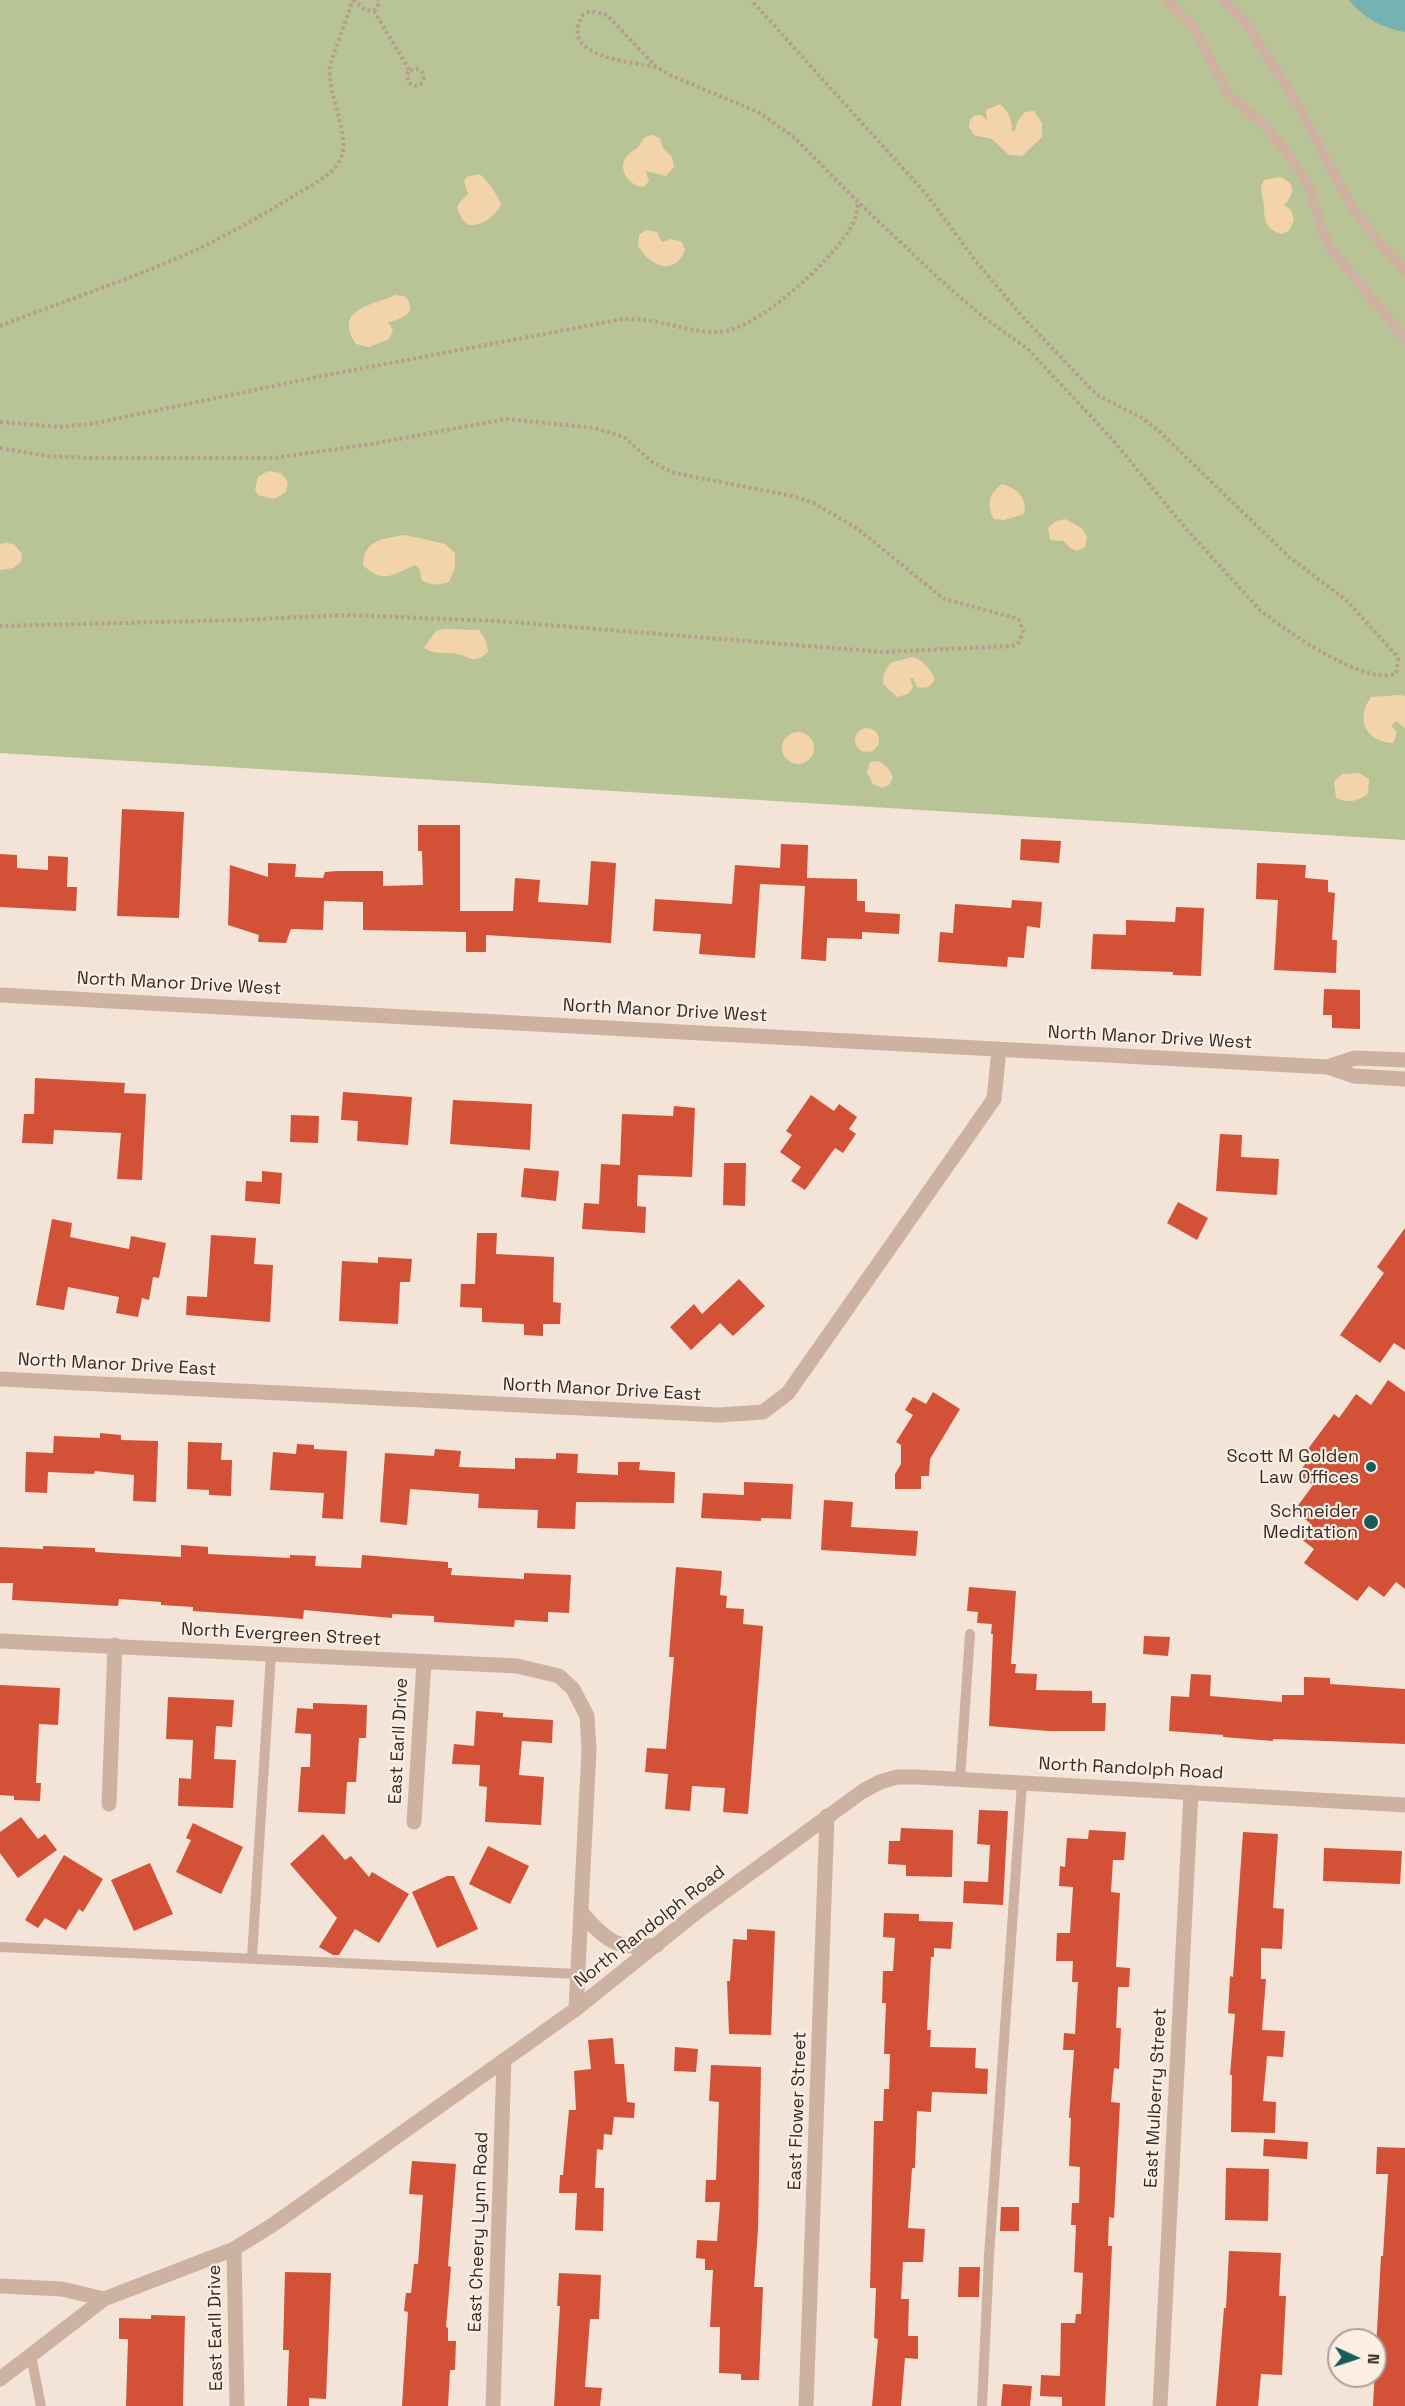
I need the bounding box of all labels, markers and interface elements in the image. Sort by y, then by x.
street label: North Manor Drive West [76,968,282,1000]
street label: North Manor Drive West [562,995,768,1027]
street label: North Manor Drive West [1047,1022,1253,1054]
street label: North Manor Drive East [17,1349,217,1381]
street label: North Manor Drive East [502,1374,702,1406]
place label: Scott M Golden Law Offices [1226,1446,1359,1488]
marker: Scott M Golden Law Offices [1364,1460,1378,1474]
place label: Schneider Meditation [1263,1501,1358,1544]
marker: Schneider Meditation [1362,1513,1380,1531]
street label: North Evergreen Street [180,1619,382,1651]
street label: East Earll Drive [385,1677,413,1805]
street label: North Randolph Road [1038,1753,1224,1785]
street label: North Randolph Road [570,1862,730,1992]
street label: East Mulberry Street [1141,2008,1171,2188]
street label: East Flower Street [784,2031,812,2191]
street label: East Cheery Lynn Road [465,2131,493,2333]
street label: East Earll Drive [204,2265,228,2391]
north arrow [1327,2328,1387,2388]
text: N [1363,2353,1384,2365]

